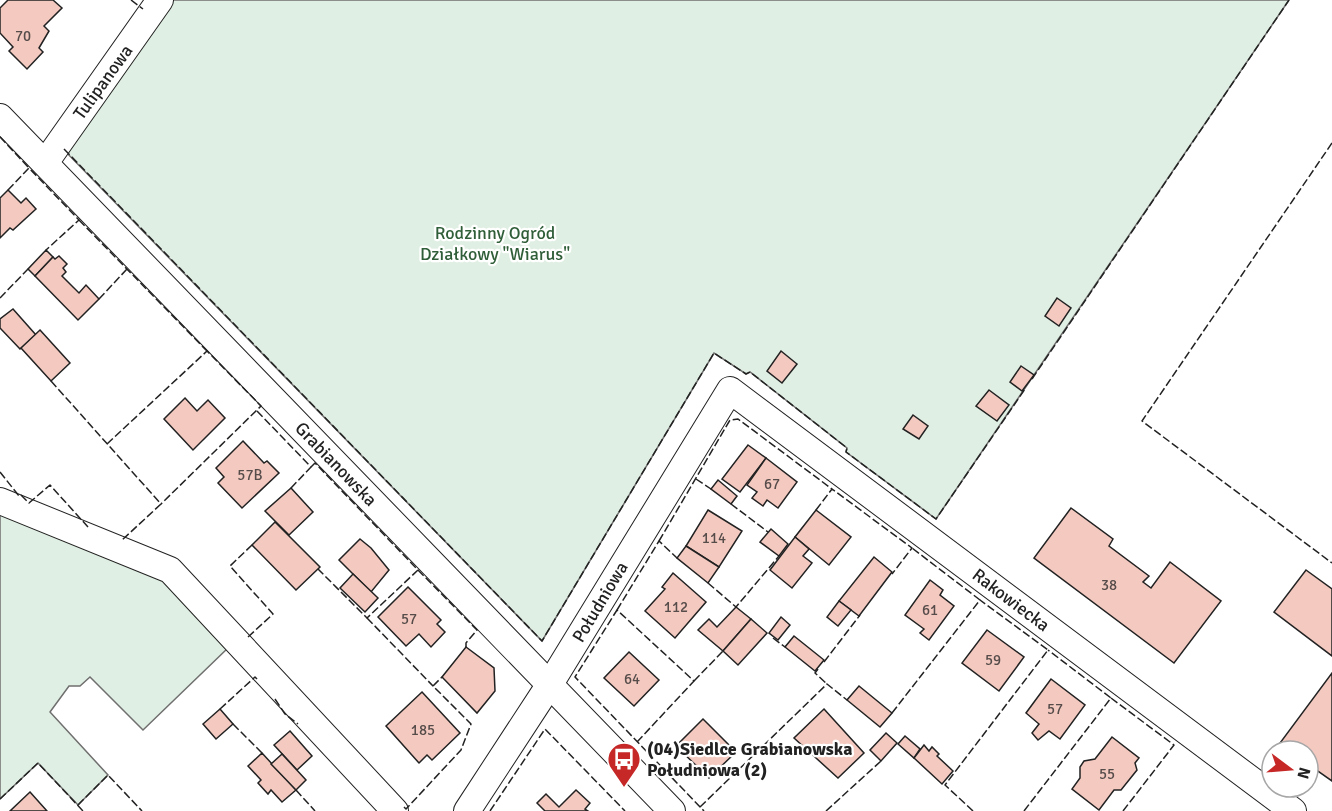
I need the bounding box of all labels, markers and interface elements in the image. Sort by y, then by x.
house number: 70 [15,27,31,45]
street label: Tulipanowa [69,40,137,124]
park label: Rodzinny Ogród Działkowy "Wiarus" [420,222,570,265]
street label: Grabianowska [290,417,382,511]
house number: 57B [237,466,263,484]
house number: 67 [764,475,780,493]
house number: 114 [702,529,726,547]
street label: Południowa [567,558,633,646]
street label: Rakowiecka [968,564,1054,636]
house number: 38 [1101,576,1117,594]
house number: 112 [664,598,688,616]
house number: 61 [922,601,938,619]
house number: 57 [401,610,417,628]
house number: 59 [985,651,1001,669]
house number: 64 [624,670,640,688]
house number: 57 [1047,700,1063,718]
house number: 185 [411,721,435,739]
place label: (04)Siedlce Grabianowska Południowa (2) [647,738,852,781]
north arrow [1260,739,1320,799]
bus stop icon: (04)Siedlce Grabianowska Południowa (2) [606,741,642,788]
house number: 55 [1099,765,1115,783]
text: N [1292,765,1315,781]

